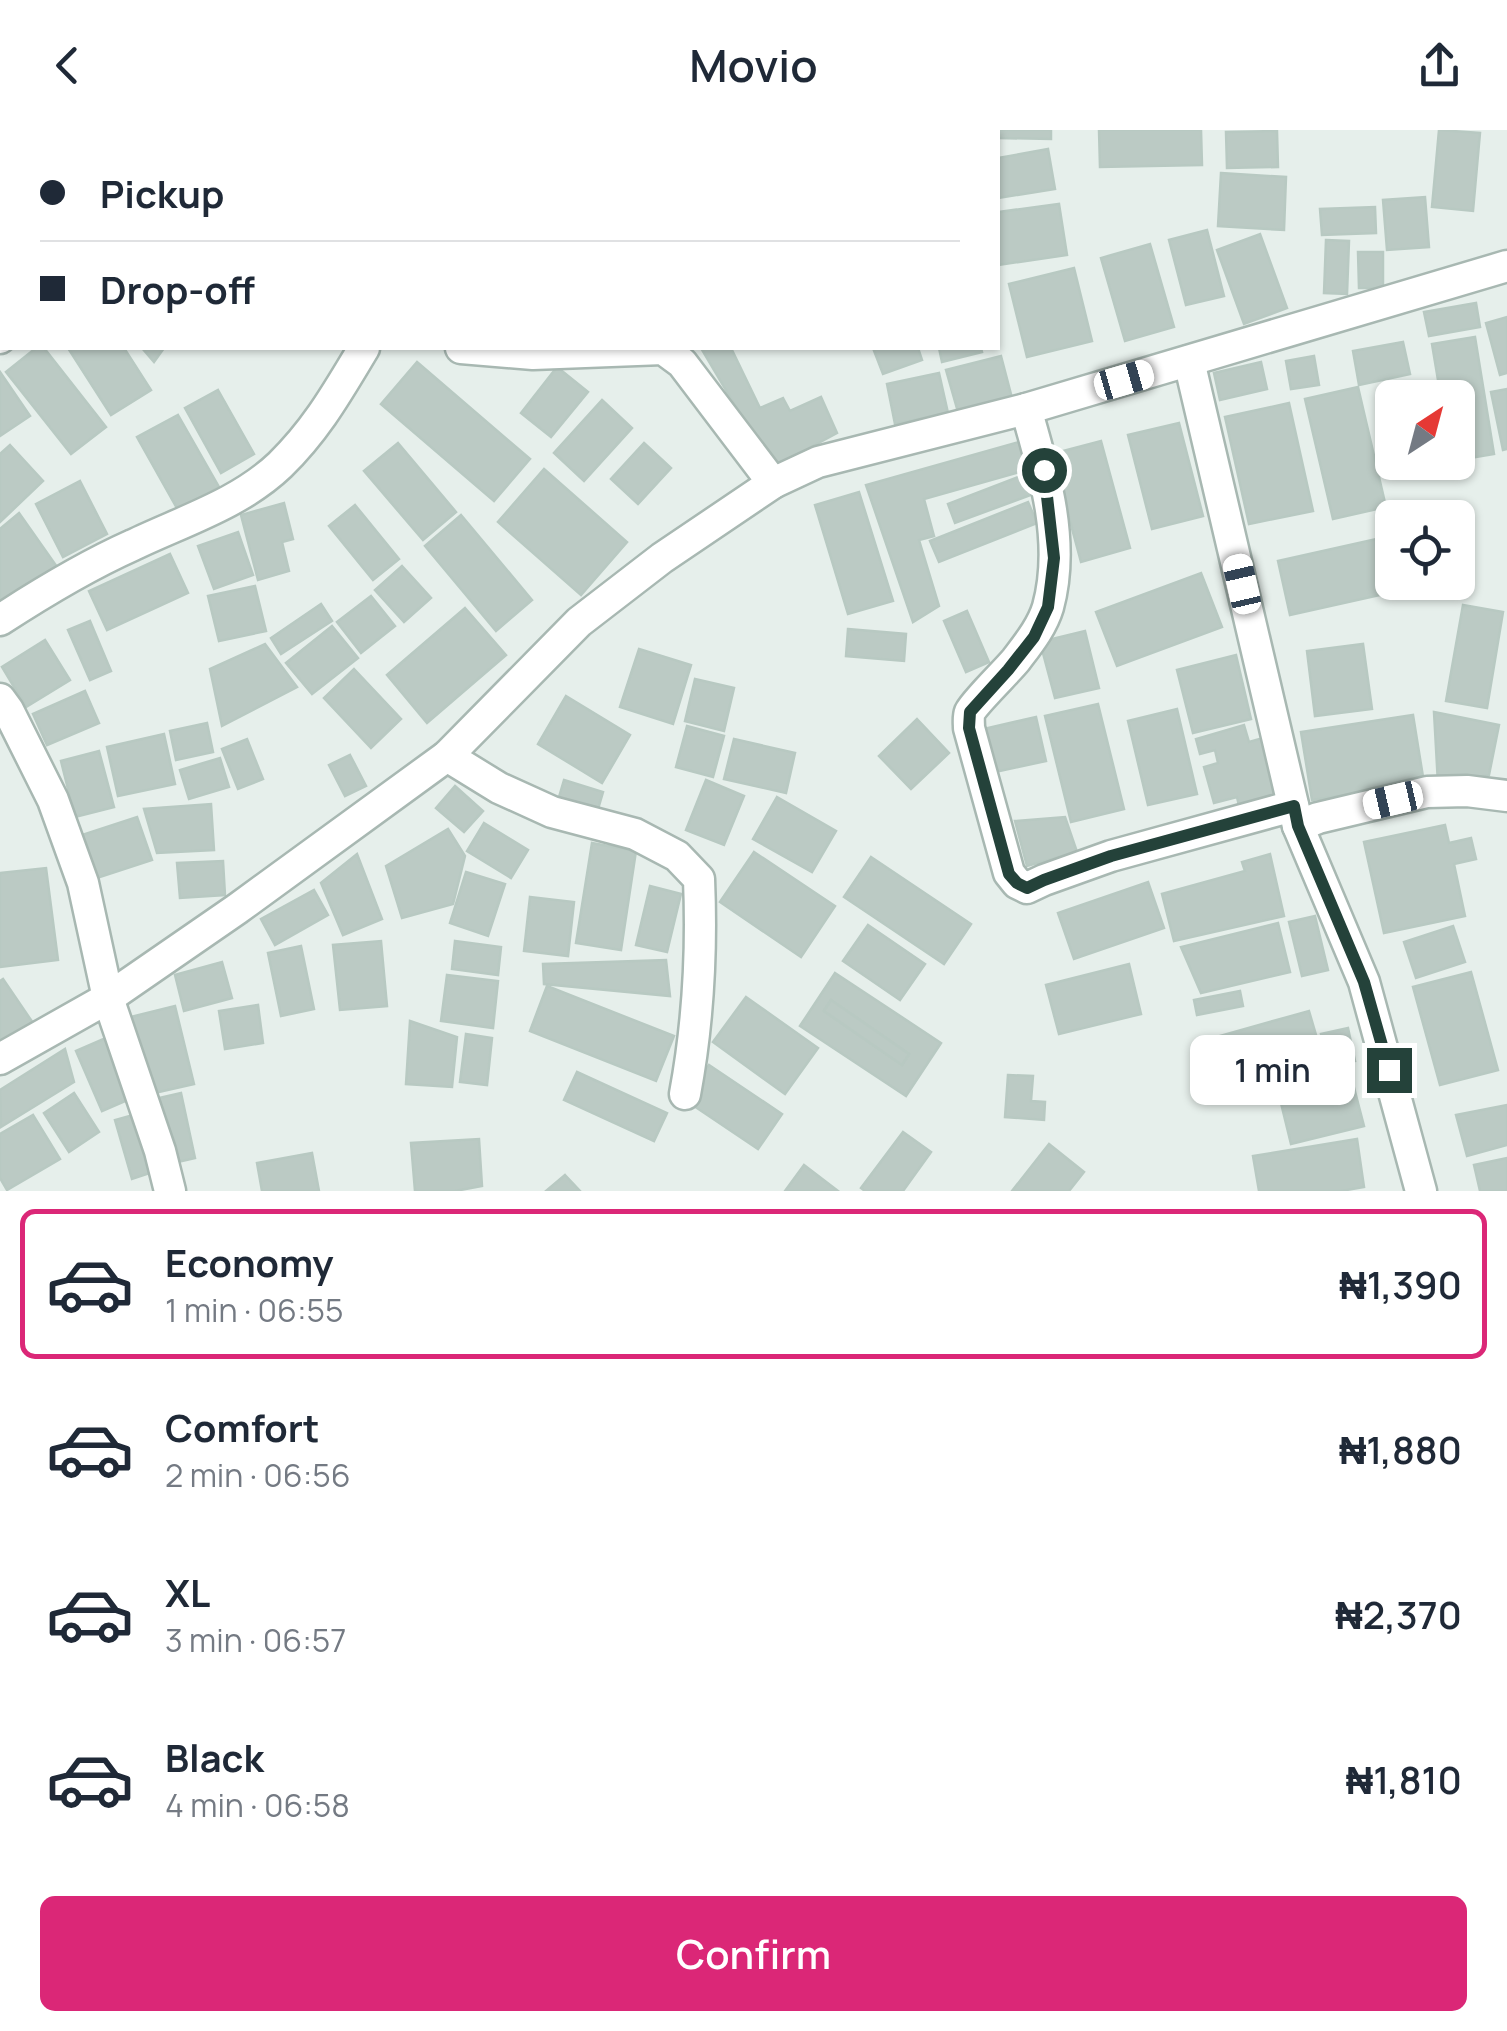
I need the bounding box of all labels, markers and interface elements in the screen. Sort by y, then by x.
text: Movio [689,34,818,96]
icon: back [40,38,95,93]
icon: share [1412,38,1467,93]
text: Pickup [100,167,224,219]
text: Drop-off [100,263,255,315]
car [1091,357,1157,403]
north arrow [1375,380,1475,480]
map controls [1375,380,1475,600]
route start [1022,448,1067,493]
button: locate [1375,500,1475,600]
car [1221,551,1263,617]
car [1360,779,1426,821]
callout: 1 min [1189,1035,1354,1105]
text: 1 min [1234,1048,1311,1092]
route end [1367,1048,1412,1093]
text: Economy [165,1236,334,1288]
icon: car [45,1239,135,1329]
text: ₦1,390 [1339,1258,1462,1310]
text: 1 min · 06:55 [165,1288,343,1332]
text: Comfort [165,1401,319,1453]
icon: car [45,1404,135,1494]
text: ₦1,880 [1339,1423,1462,1475]
text: 2 min · 06:56 [165,1453,351,1497]
text: XL [165,1566,210,1618]
icon: car [45,1569,135,1659]
text: ₦2,370 [1335,1588,1462,1640]
text: 3 min · 06:57 [165,1618,346,1662]
text: Black [165,1731,264,1783]
icon: car [45,1734,135,1824]
text: ₦1,810 [1346,1753,1462,1805]
text: 4 min · 06:58 [165,1783,350,1827]
button: Confirm [40,1896,1467,2011]

